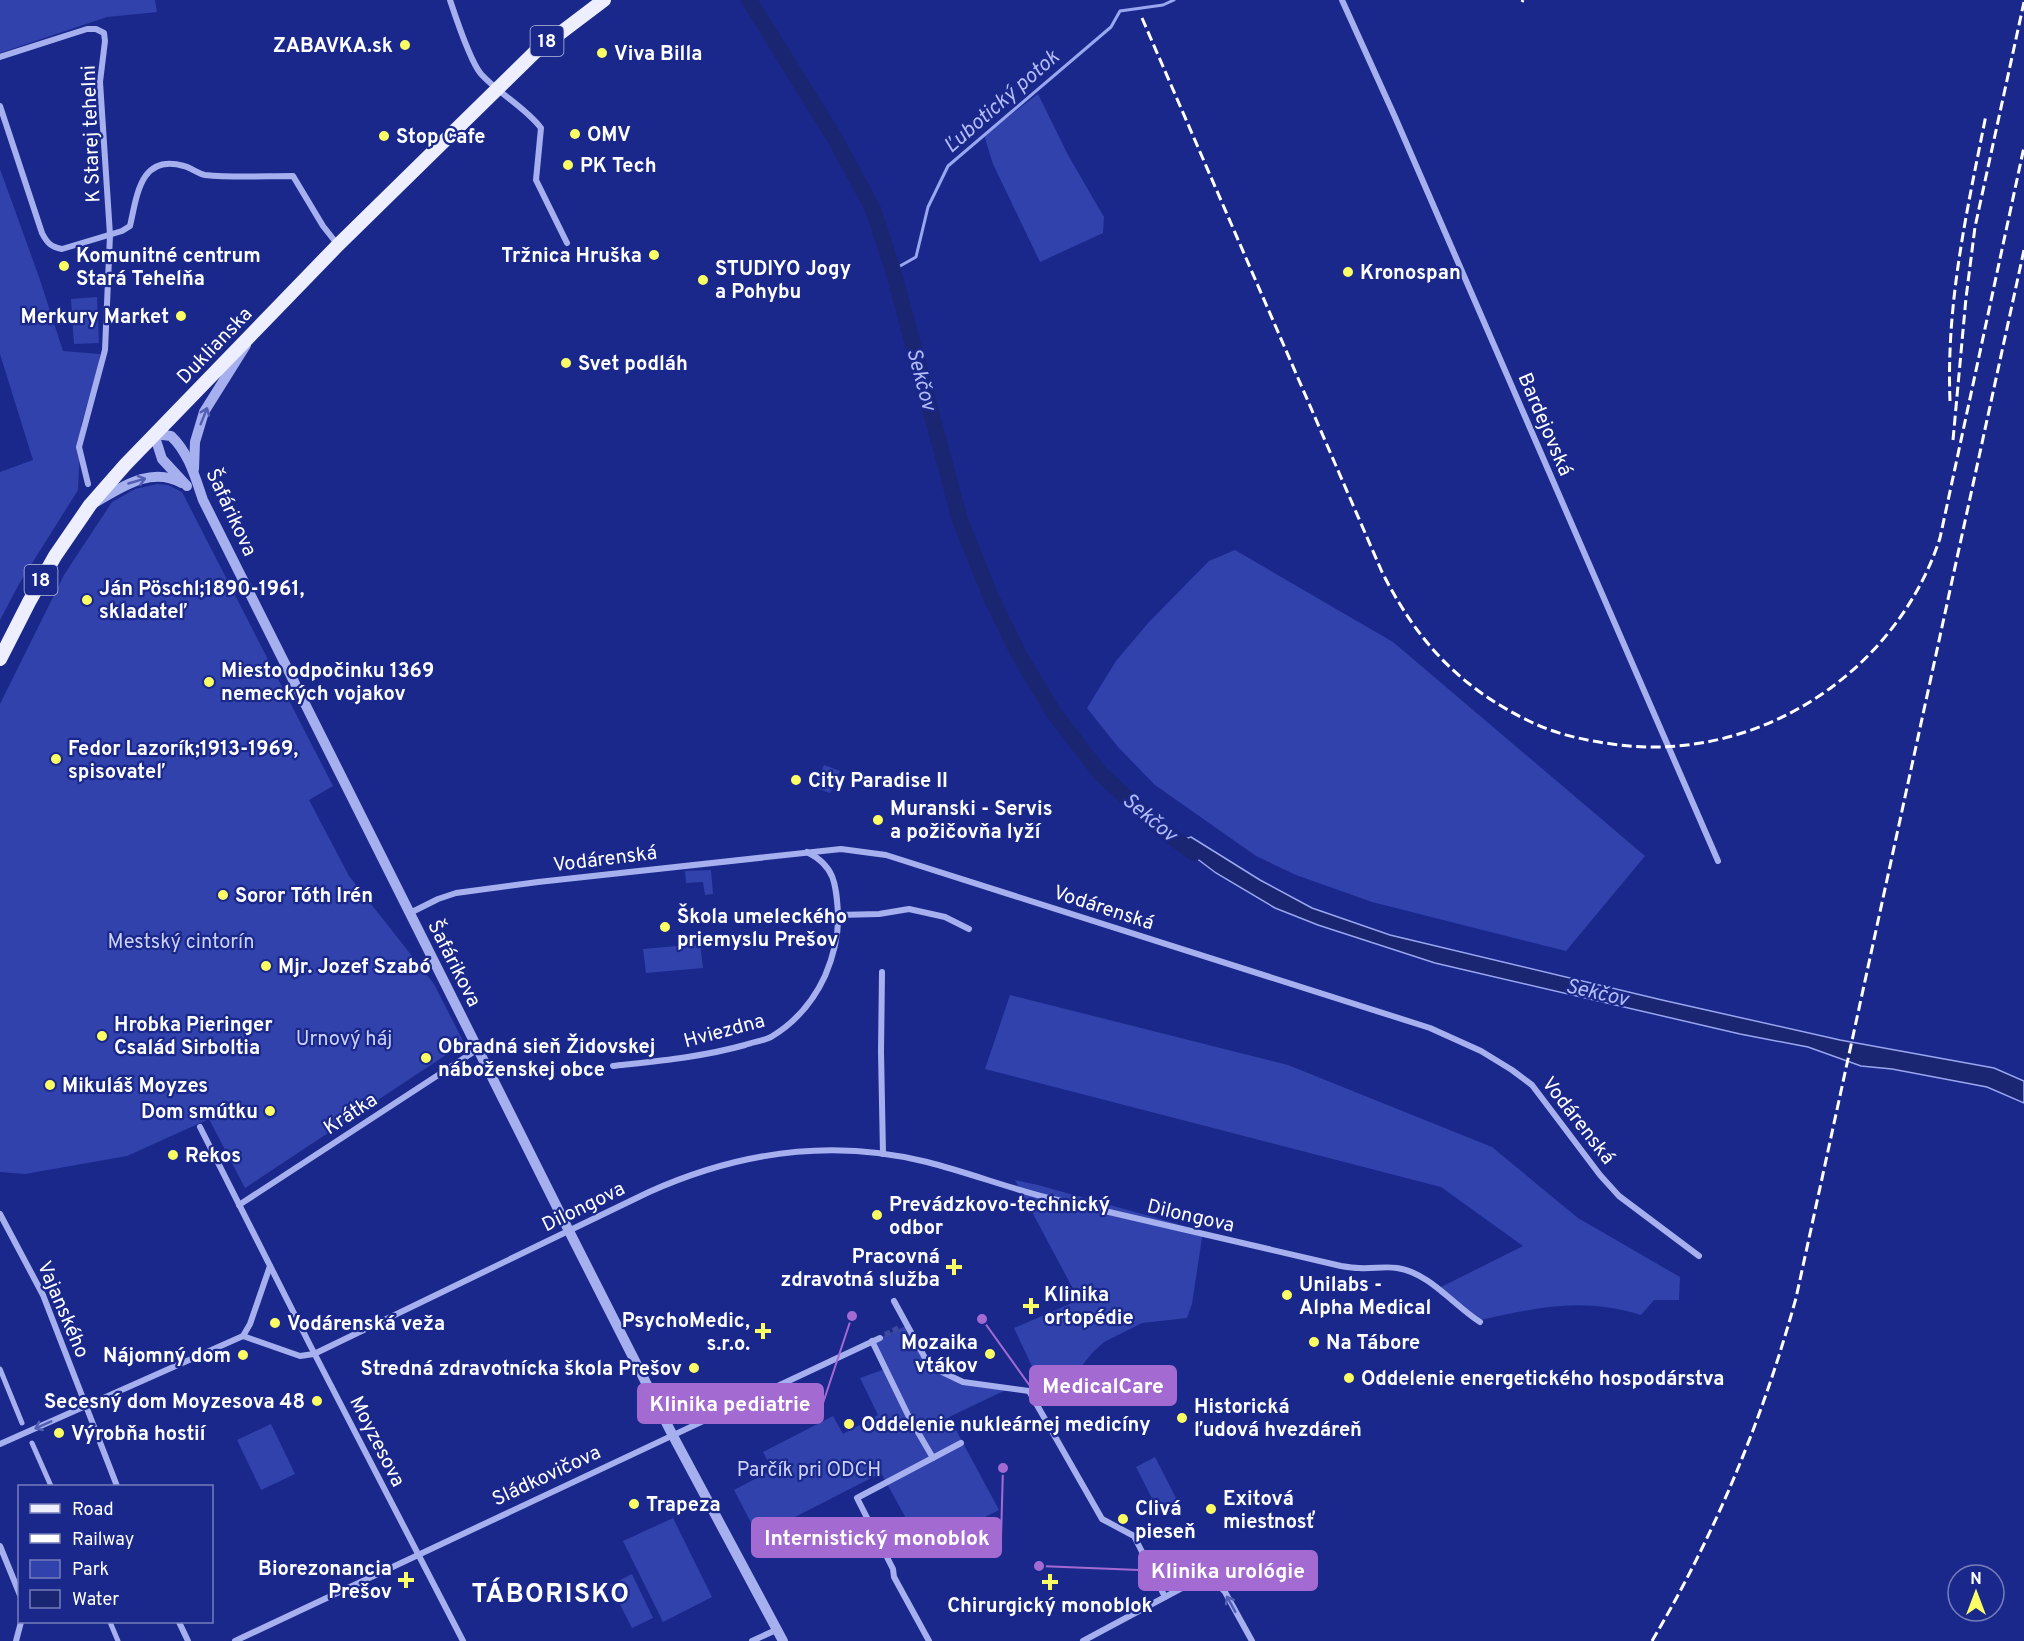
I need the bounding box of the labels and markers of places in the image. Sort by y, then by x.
place label: ZABAVKA.sk [273,34,393,60]
marker: ZABAVKA.sk [398,38,412,52]
place label: Viva Billa [614,42,702,68]
marker: Viva Billa [595,46,609,60]
place label: OMV [587,123,631,149]
place label: Stop Cafe [396,125,485,151]
marker: OMV [568,127,582,141]
marker: Stop Cafe [377,129,391,143]
place label: PK Tech [580,154,656,180]
marker: PK Tech [561,158,575,172]
place label: Komunitné centrum Stará Tehelňa [76,244,261,293]
place label: Tržnica Hruška [501,244,642,270]
marker: Tržnica Hruška [647,248,661,262]
place label: STUDIYO Jogy a Pohybu [715,257,851,306]
marker: Komunitné centrum Stará Tehelňa [57,259,71,273]
place label: Kronospan [1360,261,1461,287]
marker: Kronospan [1341,265,1355,279]
marker: STUDIYO Jogy a Pohybu [696,273,710,287]
place label: Merkury Market [20,305,169,331]
marker: Merkury Market [174,309,188,323]
place label: Svet podláh [578,352,688,378]
marker: Svet podláh [559,356,573,370]
place label: Ján Pöschl;1890-1961, skladateľ [99,577,305,626]
marker: Ján Pöschl;1890-1961, skladateľ [80,593,94,607]
place label: Miesto odpočinku 1369 nemeckých vojakov [221,659,434,708]
marker: Miesto odpočinku 1369 nemeckých vojakov [202,675,216,689]
place label: Fedor Lazorík;1913-1969, spisovateľ [68,737,298,786]
marker: Fedor Lazorík;1913-1969, spisovateľ [49,752,63,766]
place label: City Paradise II [808,769,948,795]
marker: City Paradise II [789,773,803,787]
place label: Muranski - Servis a požičovňa lyží [890,797,1053,846]
marker: Muranski - Servis a požičovňa lyží [871,813,885,827]
place label: Soror Tóth Irén [235,884,373,910]
marker: Soror Tóth Irén [216,888,230,902]
place label: Škola umeleckého priemyslu Prešov [677,903,847,954]
marker: Škola umeleckého priemyslu Prešov [658,920,672,934]
place label: Mjr. Jozef Szabó [278,955,431,981]
marker: Mjr. Jozef Szabó [259,959,273,973]
place label: Hrobka Pieringer Család Sirboltia [114,1013,273,1062]
marker: Hrobka Pieringer Család Sirboltia [95,1029,109,1043]
place label: Obradná sieň Židovskej náboženskej obce [438,1033,655,1084]
marker: Obradná sieň Židovskej náboženskej obce [419,1051,433,1065]
place label: Mikuláš Moyzes [62,1074,208,1100]
marker: Mikuláš Moyzes [43,1078,57,1092]
place label: Dom smútku [141,1100,258,1126]
marker: Dom smútku [263,1104,277,1118]
place label: Rekos [185,1144,241,1170]
marker: Rekos [166,1148,180,1162]
place label: Prevádzkovo‑technický odbor [889,1193,1110,1242]
marker: Prevádzkovo‑technický odbor [870,1208,884,1222]
place label: Pracovná zdravotná služba [780,1245,940,1294]
marker: Pracovná zdravotná služba [945,1258,963,1276]
place label: Unilabs - Alpha Medical [1299,1273,1431,1322]
place label: Klinika ortopédie [1044,1283,1134,1332]
marker: Unilabs - Alpha Medical [1280,1288,1294,1302]
marker: Klinika ortopédie [1022,1297,1040,1315]
place label: PsychoMedic, s.r.o. [622,1309,750,1358]
place label: Vodárenská veža [287,1312,445,1338]
marker: Vodárenská veža [268,1316,282,1330]
marker: PsychoMedic, s.r.o. [754,1322,772,1340]
place label: Mozaika vtákov [901,1331,978,1380]
place label: Na Tábore [1326,1331,1420,1357]
marker: Na Tábore [1307,1335,1321,1349]
place label: Nájomný dom [103,1344,231,1370]
marker: Mozaika vtákov [983,1347,997,1361]
marker: Nájomný dom [236,1348,250,1362]
place label: Stredná zdravotnícka škola Prešov [361,1357,682,1383]
marker: Stredná zdravotnícka škola Prešov [687,1361,701,1375]
callout: MedicalCare [1030,1366,1176,1405]
place label: Oddelenie energetického hospodárstva [1361,1367,1724,1393]
marker: Oddelenie energetického hospodárstva [1342,1371,1356,1385]
callout: Klinika pediatrie [638,1384,823,1423]
place label: Secesný dom Moyzesova 48 [44,1390,305,1416]
marker: Secesný dom Moyzesova 48 [310,1394,324,1408]
place label: Historická ľudová hvezdáreň [1194,1395,1362,1444]
marker: Historická ľudová hvezdáreň [1175,1411,1189,1425]
place label: Oddelenie nukleárnej medicíny [861,1413,1151,1439]
marker: Oddelenie nukleárnej medicíny [842,1417,856,1431]
place label: Výrobňa hostií [71,1422,207,1448]
marker: Výrobňa hostií [52,1426,66,1440]
place label: Exitová miestnosť [1223,1487,1315,1536]
place label: Trapeza [646,1493,721,1519]
marker: Trapeza [627,1497,641,1511]
place label: Clivá pieseň [1135,1497,1196,1546]
marker: Exitová miestnosť [1204,1502,1218,1516]
marker: Clivá pieseň [1116,1512,1130,1526]
callout: Internistický monoblok [752,1518,1001,1557]
callout: Klinika urológie [1139,1551,1317,1590]
place label: Biorezonancia Prešov [258,1557,392,1606]
marker: Biorezonancia Prešov [397,1571,415,1589]
marker: Chirurgický monoblok [1041,1573,1059,1591]
place label: Chirurgický monoblok [947,1594,1153,1620]

